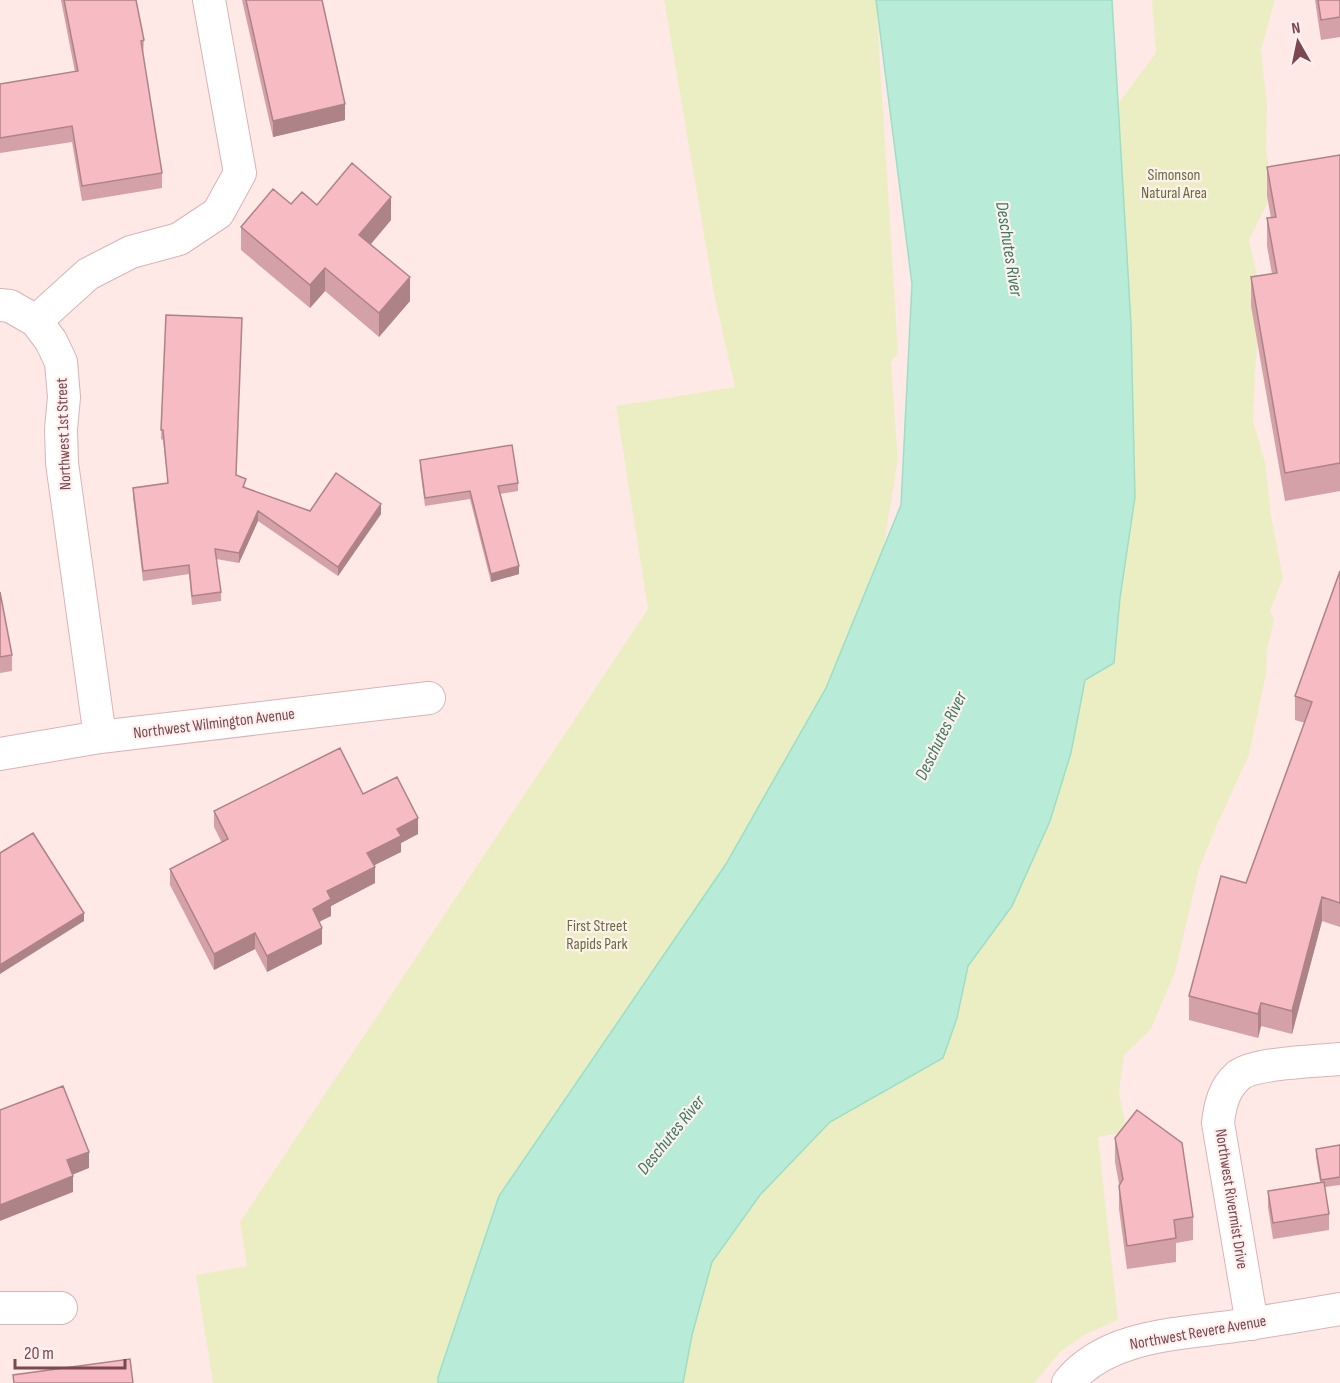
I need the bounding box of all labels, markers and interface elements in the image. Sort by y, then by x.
north arrow [1268,12,1328,72]
text: N [1290,19,1302,39]
park label: Simonson Natural Area [1141,166,1207,203]
water label: Deschutes River [991,200,1027,299]
street label: Northwest 1st Street [53,377,75,490]
water label: Deschutes River [911,688,972,784]
street label: Northwest Wilmington Avenue [132,705,296,743]
park label: First Street Rapids Park [566,917,628,954]
water label: Deschutes River [633,1091,710,1179]
street label: Northwest Rivermist Drive [1211,1128,1251,1270]
street label: Northwest Revere Avenue [1128,1312,1268,1354]
scale bar [15,1332,124,1370]
text: 20 m [24,1343,54,1364]

